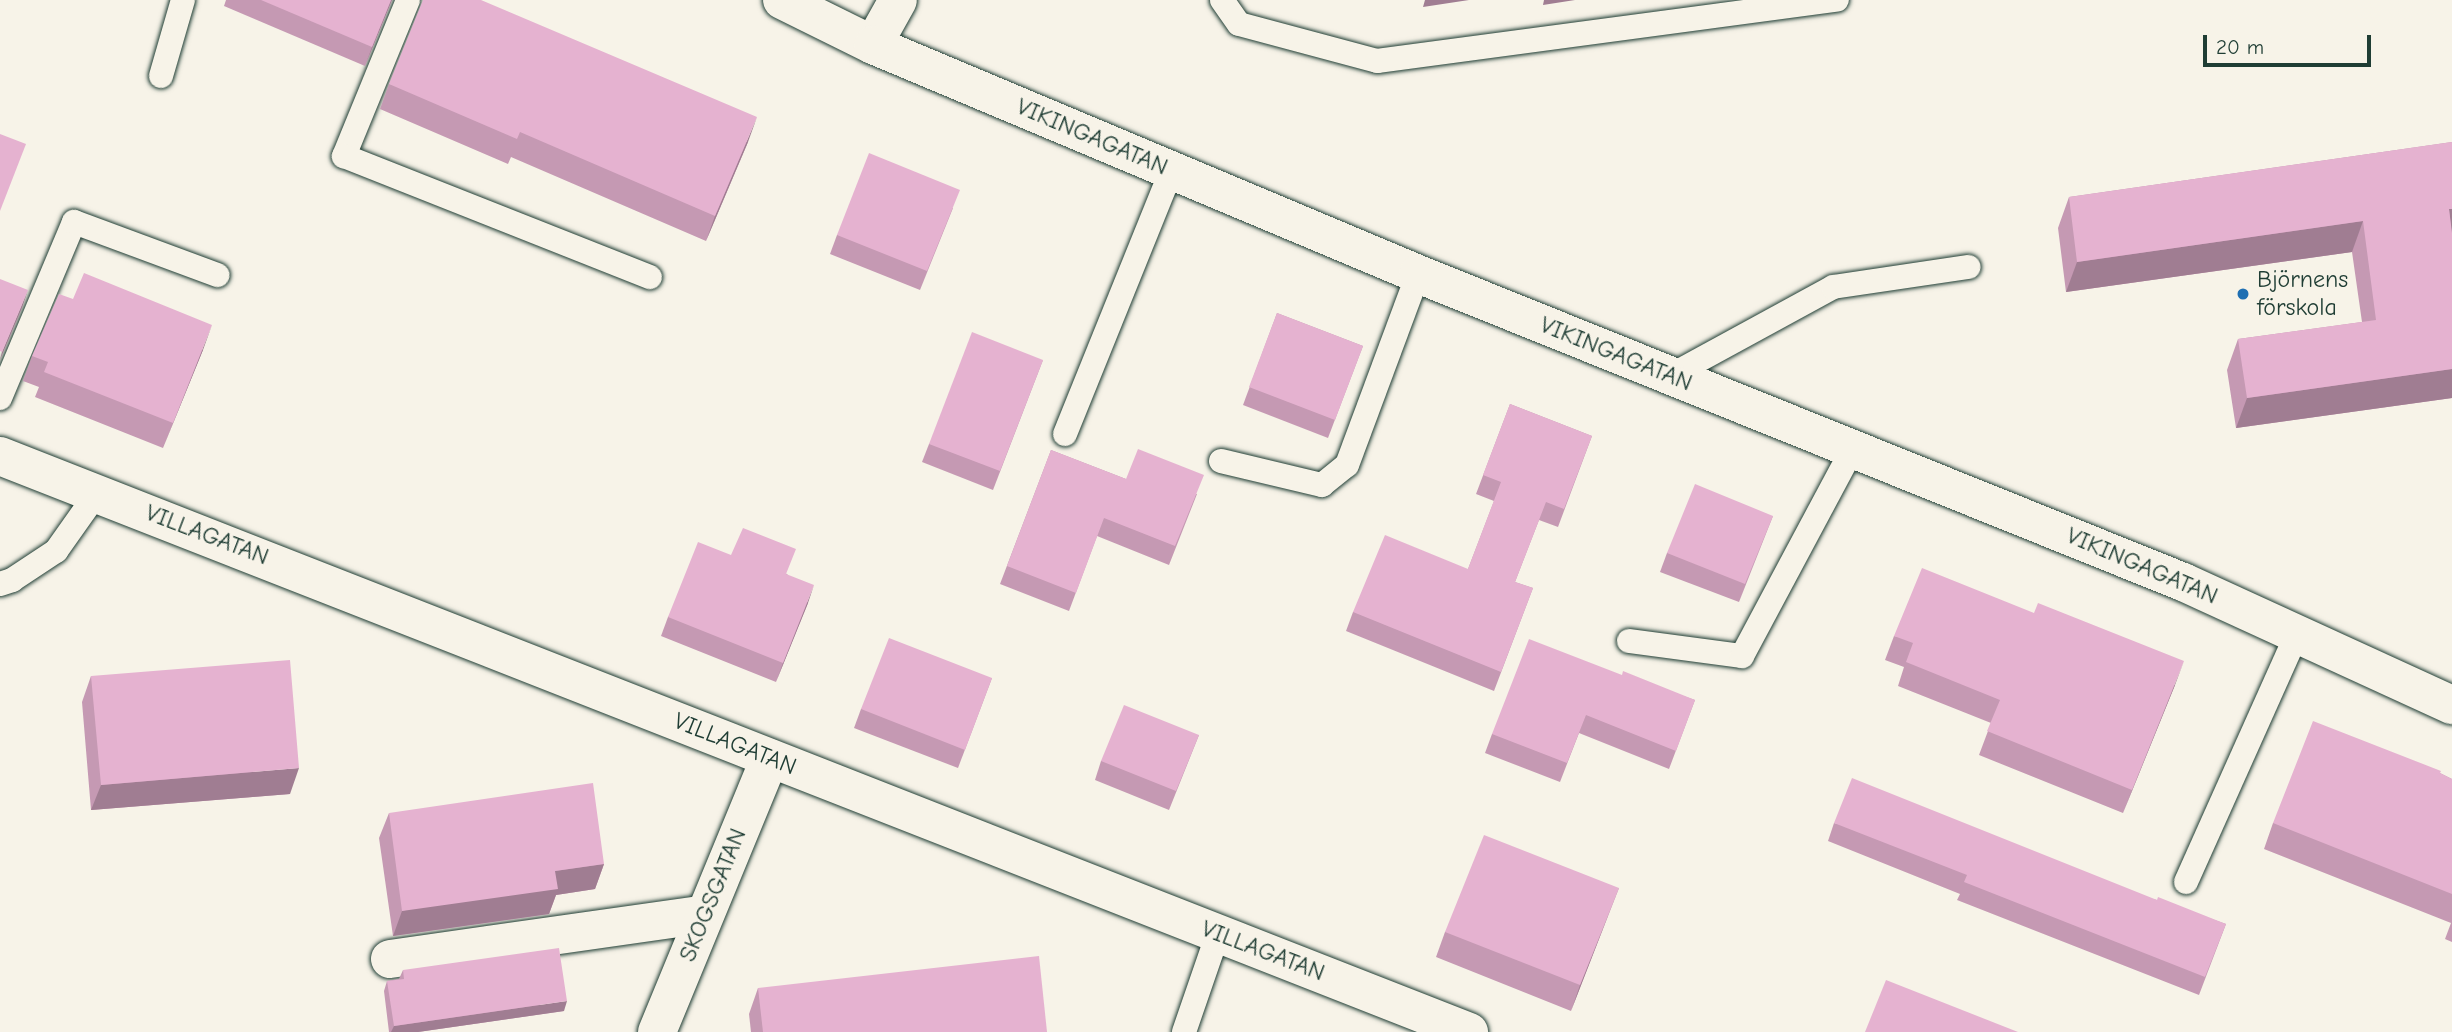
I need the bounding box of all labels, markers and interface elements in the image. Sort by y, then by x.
scale bar [2207,21,2375,65]
text: 20 m [2216,35,2264,59]
street label: VIKINGAGATAN [1012,92,1172,182]
place label: Björnens förskola [2257,266,2348,322]
marker: Björnens förskola [2235,286,2251,302]
street label: VIKINGAGATAN [1536,310,1696,398]
street label: VILLAGATAN [141,498,273,572]
street label: VIKINGAGATAN [2062,521,2222,611]
street label: VILLAGATAN [670,706,800,782]
street label: SKOGSGATAN [673,824,753,966]
street label: VILLAGATAN [1197,914,1329,988]

